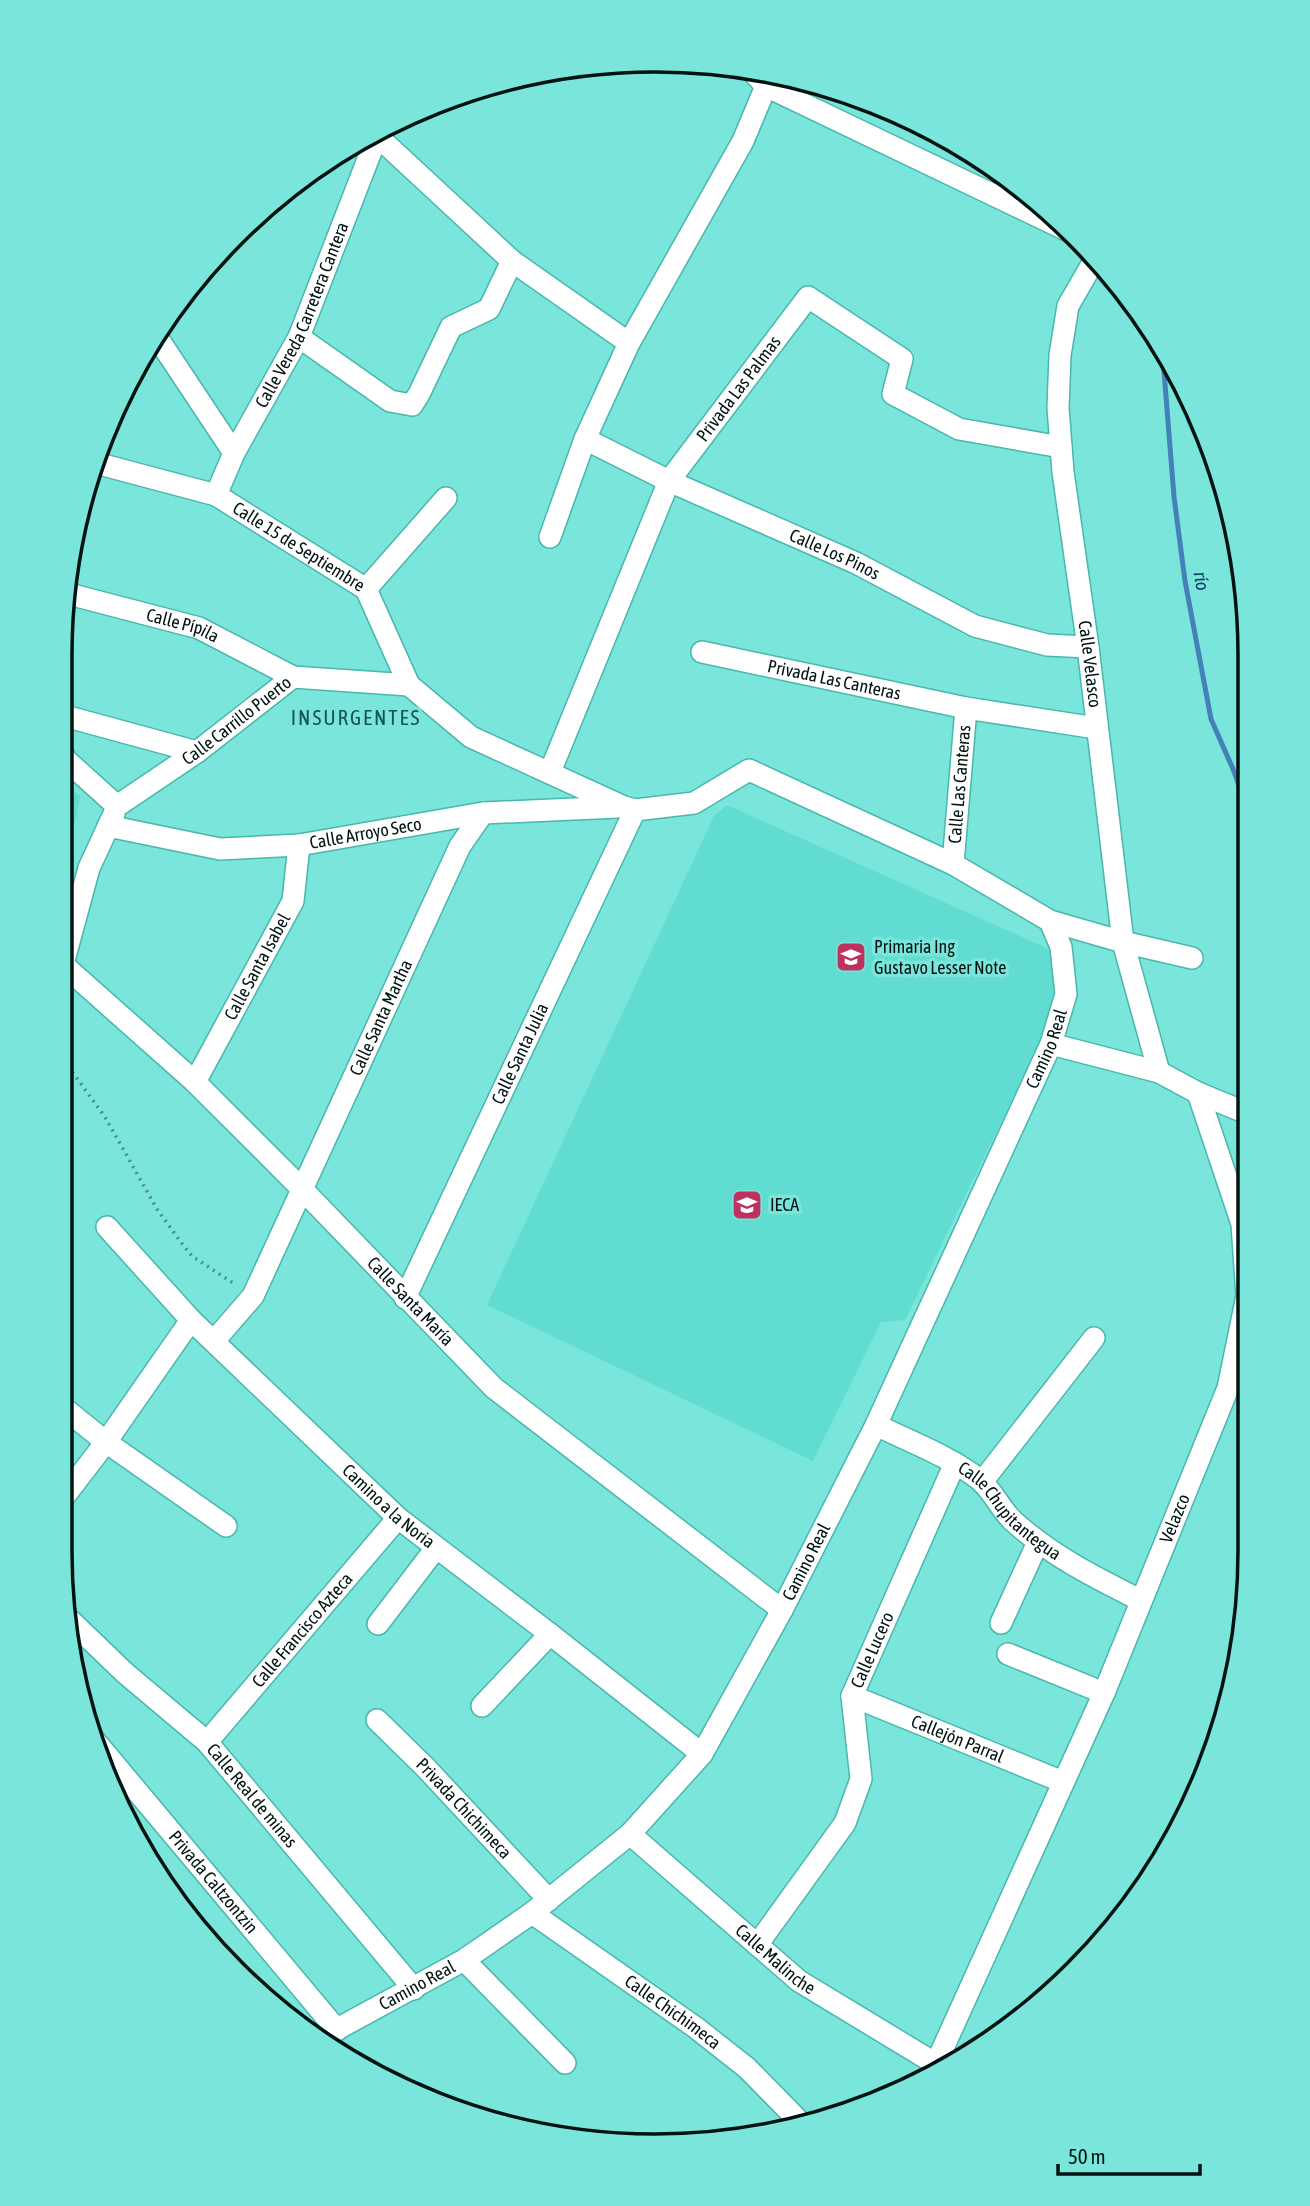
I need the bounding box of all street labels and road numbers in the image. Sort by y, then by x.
street label: Calle Vereda Carretera Cantera [251,219,353,411]
street label: Privada Las Palmas [692,332,785,445]
street label: Calle 15 de Septiembre [229,497,369,596]
street label: Calle Los Pinos [786,524,884,584]
street label: Calle Pípila [144,604,223,647]
street label: Calle Velasco [1074,619,1106,709]
street label: Privada Las Canteras [766,655,903,704]
street label: Calle Carrillo Puerto [178,671,295,769]
street label: Calle Las Canteras [944,724,975,844]
street label: Calle Arroyo Seco [308,813,423,853]
street label: Calle Santa Isabel [220,909,294,1023]
street label: Calle Santa Martha [345,956,416,1079]
street label: Calle Santa Julia [487,1000,552,1107]
street label: Camino Real [1021,1006,1071,1092]
street label: Calle Santa María [363,1252,458,1350]
street label: Calle Chupitantegua [955,1457,1065,1564]
street label: Camino a la Noria [338,1460,439,1552]
street label: Velazco [1155,1491,1194,1546]
street label: Camino Real [778,1520,834,1604]
street label: Calle Francisco Azteca [247,1568,357,1691]
street label: Calle Lucero [846,1609,898,1691]
street label: Callejón Parral [908,1710,1007,1767]
street label: Calle Real de minas [203,1739,302,1851]
street label: Privada Chichimeca [412,1753,516,1863]
street label: Privada Caltzontzin [165,1826,263,1938]
street label: Calle Malinche [731,1919,819,1998]
street label: Camino Real [375,1956,459,2014]
street label: Calle Chichimeca [621,1970,725,2053]

